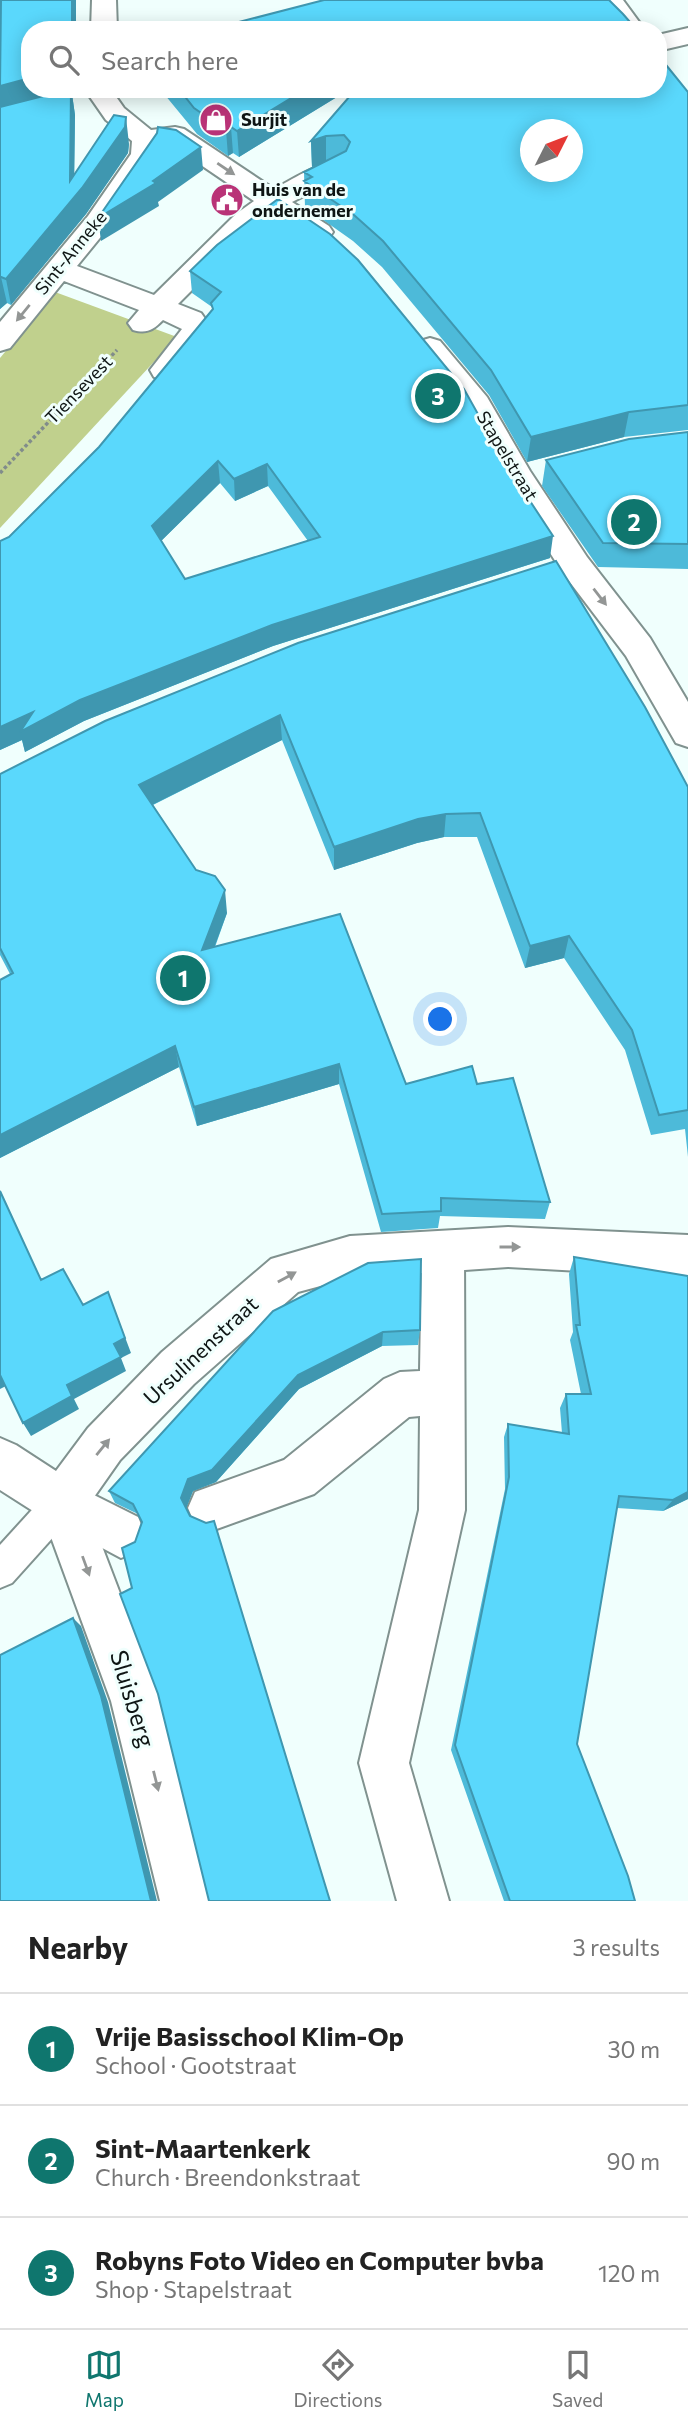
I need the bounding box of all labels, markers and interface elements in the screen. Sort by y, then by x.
search box [21,21,667,98]
icon: search [45,41,83,79]
text: Search here [101,44,239,75]
shop icon: Surjit [197,101,235,139]
place label: Surjit [241,108,288,130]
north arrow [520,119,583,182]
one-way arrow [216,163,236,176]
place label: Huis van de ondernemer [252,178,354,221]
public building icon: Huis van de ondernemer [208,181,246,219]
street label: Sint-Anneke [30,206,111,299]
one-way arrow [16,304,31,321]
street label: Tiensevest [40,350,117,428]
pin: 3 [415,370,461,422]
street label: Stapelstraat [473,407,543,504]
pin: 2 [611,496,657,548]
one-way arrow [592,588,607,606]
pin: 1 [160,952,206,1004]
your location [423,1002,457,1036]
one-way arrow [500,1241,522,1253]
one-way arrow [277,1271,297,1283]
street label: Ursulinenstraat [138,1291,262,1409]
one-way arrow [95,1438,110,1456]
one-way arrow [80,1555,91,1576]
street label: Sluisberg [105,1646,162,1751]
one-way arrow [151,1771,162,1793]
text: Nearby [28,1928,128,1965]
text: 3 results [573,1933,660,1961]
text: Vrije Basisschool Klim-Op [95,2020,404,2051]
text: 1 [46,2035,56,2063]
text: 30 m [607,2035,660,2063]
text: School · Gootstraat [95,2051,297,2079]
text: Sint-Maartenkerk [95,2132,311,2163]
text: 2 [44,2147,58,2175]
text: 90 m [607,2147,660,2175]
text: Church · Breendonkstraat [95,2163,360,2191]
text: Robyns Foto Video en Computer bvba [95,2244,544,2275]
text: 3 [44,2259,58,2287]
text: 120 m [598,2259,660,2287]
text: Shop · Stapelstraat [95,2275,292,2303]
tab: Map [85,2346,124,2411]
tab: Directions [293,2346,383,2411]
tab: Saved [552,2346,603,2411]

